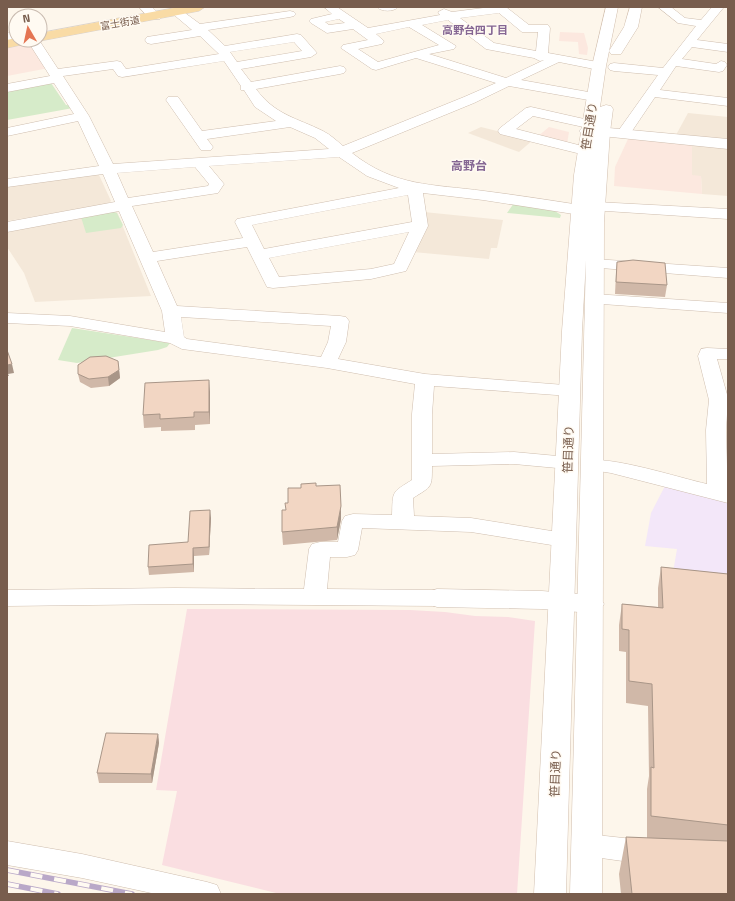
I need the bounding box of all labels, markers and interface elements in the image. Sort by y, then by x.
north arrow [8,8,48,48]
text: N [21,10,31,27]
street label: 富士街道 [99,12,141,34]
district label: 高野台四丁目 [442,22,508,38]
street label: 笹目通り [576,101,602,151]
district label: 高野台 [451,156,487,175]
street label: 笹目通り [558,425,578,473]
street label: 笹目通り [545,749,565,797]

